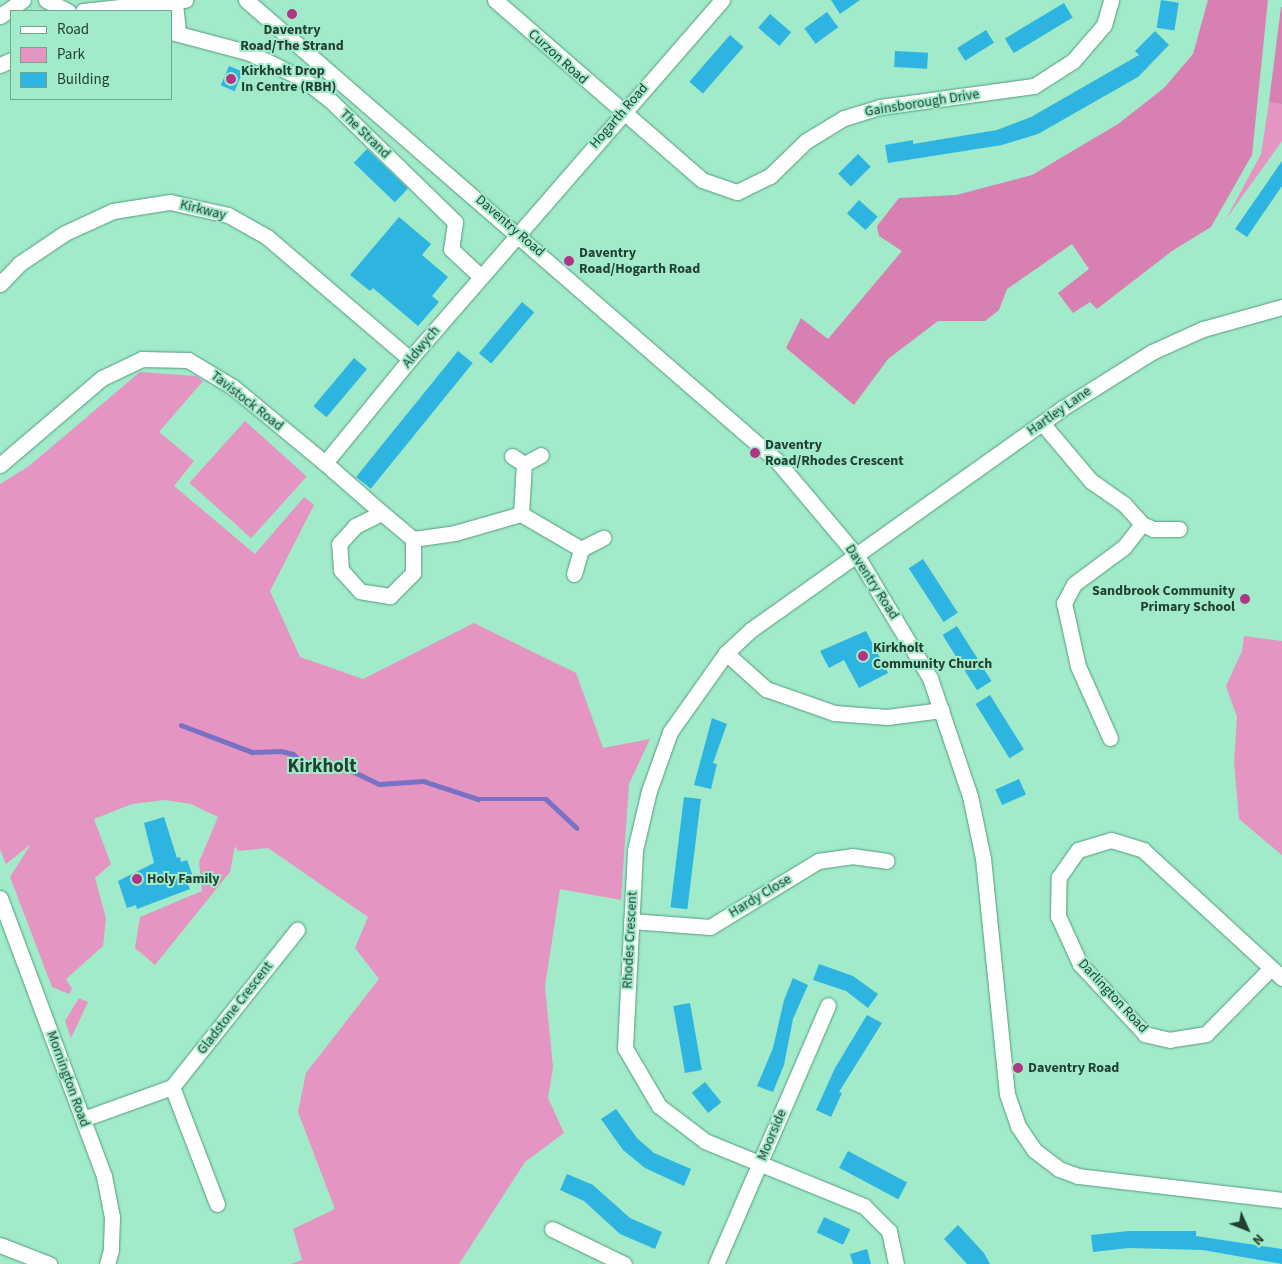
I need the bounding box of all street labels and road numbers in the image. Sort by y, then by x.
street label: Curzon Road [525,26,591,88]
street label: Hogarth Road [586,80,652,152]
street label: Gainsborough Drive [864,86,980,120]
street label: The Strand [336,106,394,162]
street label: Daventry Road [472,191,548,261]
street label: Kirkway [178,196,228,224]
street label: Aldwych [399,323,443,371]
street label: Tavistock Road [207,367,287,435]
street label: Hartley Lane [1024,383,1094,439]
street label: Daventry Road [842,541,902,623]
street label: Hardy Close [726,871,794,921]
street label: Rhodes Crescent [619,891,641,989]
street label: Darlington Road [1075,956,1151,1036]
street label: Gladstone Crescent [194,958,276,1058]
street label: Mornington Road [43,1029,93,1129]
street label: Moorside [754,1107,790,1163]

